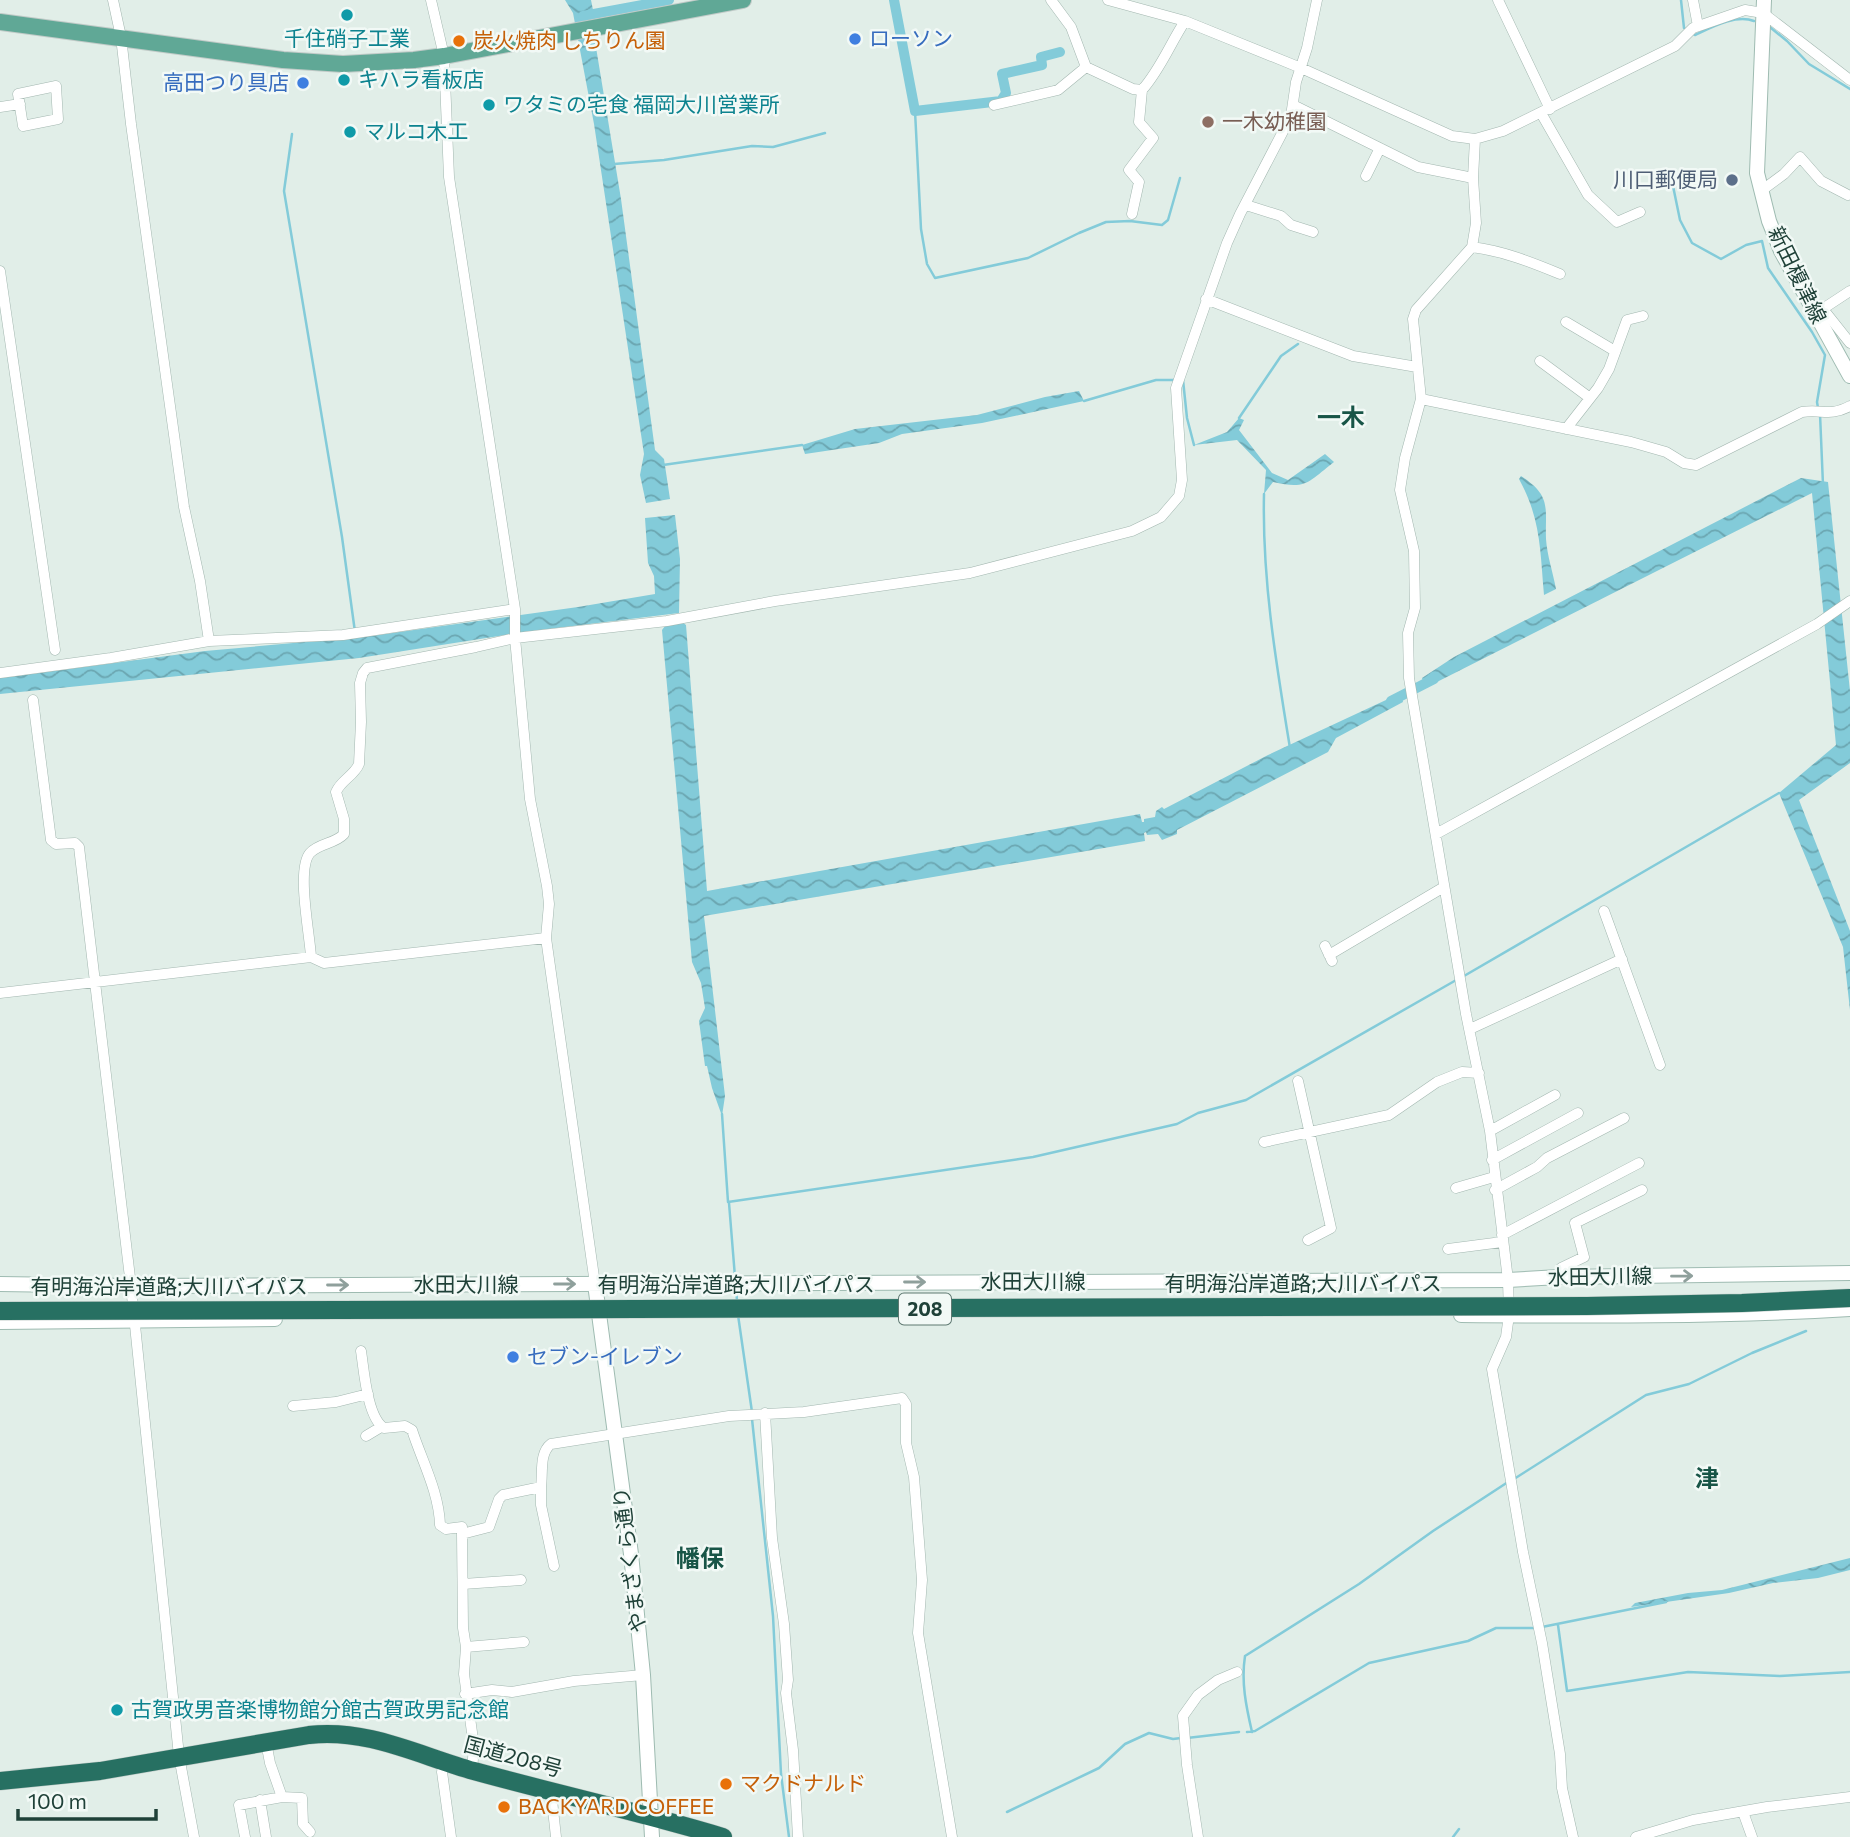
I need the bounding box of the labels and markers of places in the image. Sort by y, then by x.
marker: 千住硝子工業 [339,7,355,23]
place label: 千住硝子工業 [284,25,410,50]
place label: ローソン [869,25,953,50]
place label: 炭火焼肉 しちりん園 [473,27,666,52]
marker: ローソン [847,31,863,47]
marker: 炭火焼肉 しちりん園 [451,33,467,49]
place label: キハラ看板店 [358,66,484,91]
place label: 高田つり具店 [163,69,289,94]
marker: キハラ看板店 [336,72,352,88]
marker: 高田つり具店 [295,75,311,91]
place label: ワタミの宅食 福岡大川営業所 [503,91,780,116]
marker: ワタミの宅食 福岡大川営業所 [481,97,497,113]
place label: 一木幼稚園 [1222,108,1327,133]
marker: 一木幼稚園 [1200,114,1216,130]
place label: マルコ木工 [364,118,469,143]
marker: マルコ木工 [342,124,358,140]
place label: 川口郵便局 [1613,166,1718,191]
marker: 川口郵便局 [1724,172,1740,188]
place label: セブン-イレブン [527,1343,683,1368]
marker: セブン-イレブン [505,1349,521,1365]
place label: 古賀政男音楽博物館分館古賀政男記念館 [131,1696,509,1721]
marker: 古賀政男音楽博物館分館古賀政男記念館 [109,1702,125,1718]
place label: マクドナルド [740,1770,866,1795]
marker: マクドナルド [718,1776,734,1792]
place label: BACKYARD COFFEE [518,1793,714,1818]
marker: BACKYARD COFFEE [496,1799,512,1815]

